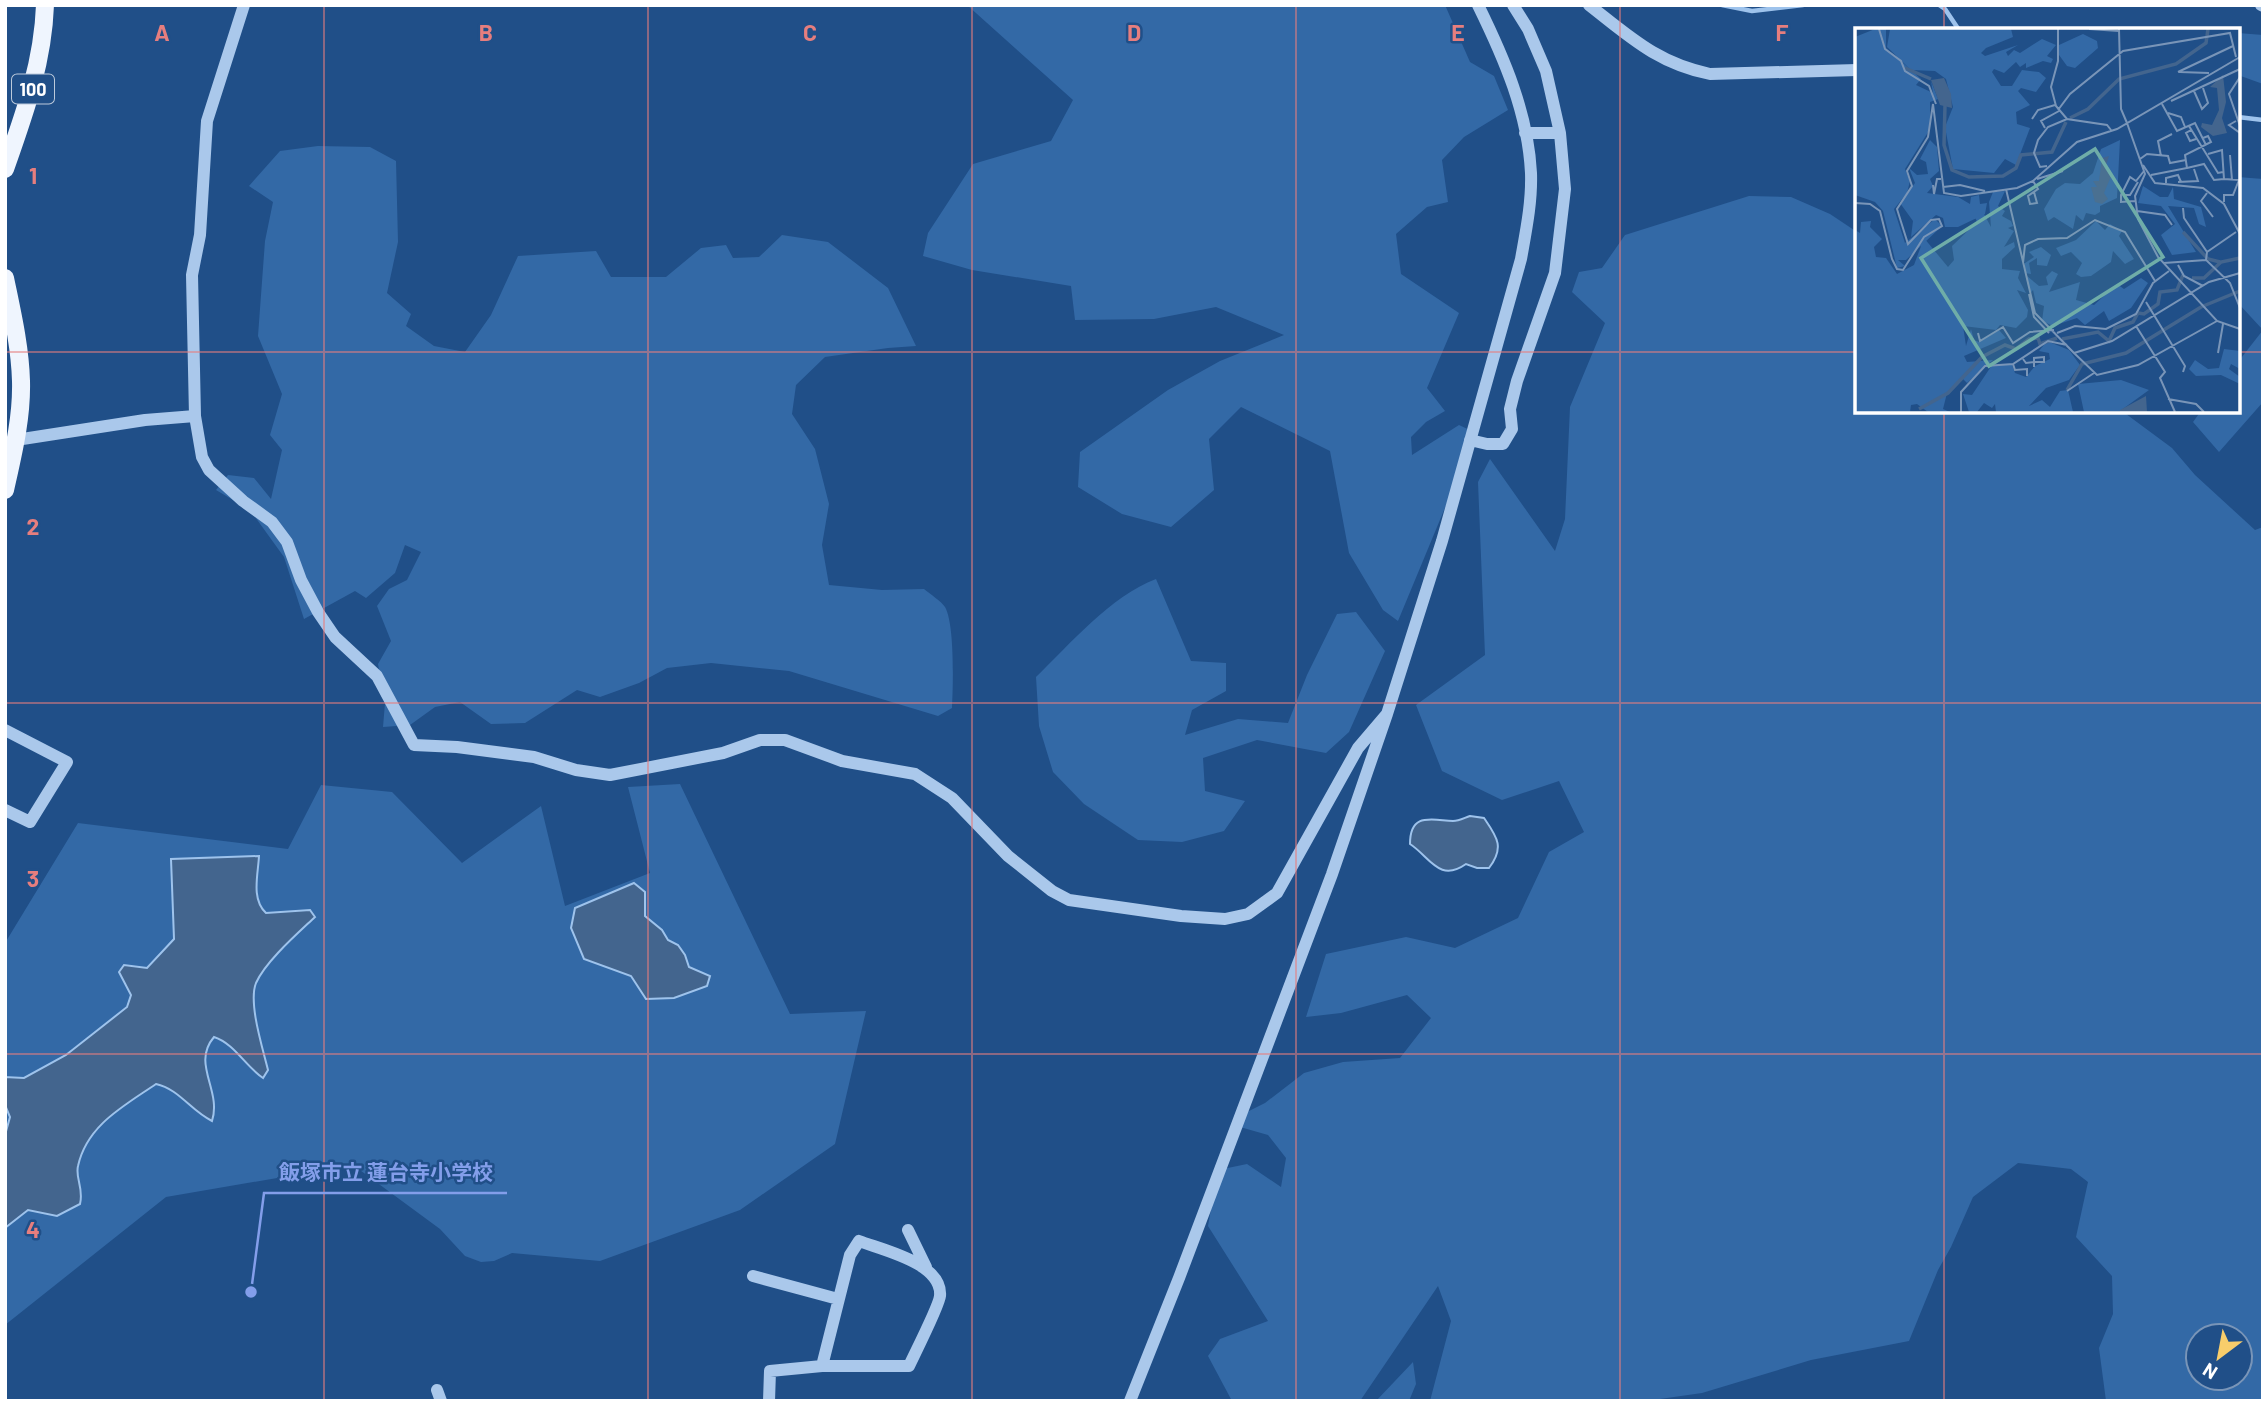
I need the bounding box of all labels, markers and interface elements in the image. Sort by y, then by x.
text: A [154,18,170,46]
text: B [479,18,493,46]
text: C [803,18,817,46]
text: D [1127,18,1141,46]
text: E [1451,18,1465,46]
text: F [1776,18,1789,46]
inset map [1855,28,2240,413]
road number: 100 [12,74,54,104]
text: 1 [29,161,37,189]
text: 2 [27,512,39,540]
text: 3 [27,864,39,892]
callout: 飯塚市立 蓮台寺小学校 [264,1151,507,1193]
text: 飯塚市立 蓮台寺小学校 [278,1159,493,1184]
text: 4 [26,1215,40,1243]
north arrow [2184,1322,2254,1392]
text: N [2198,1359,2221,1385]

